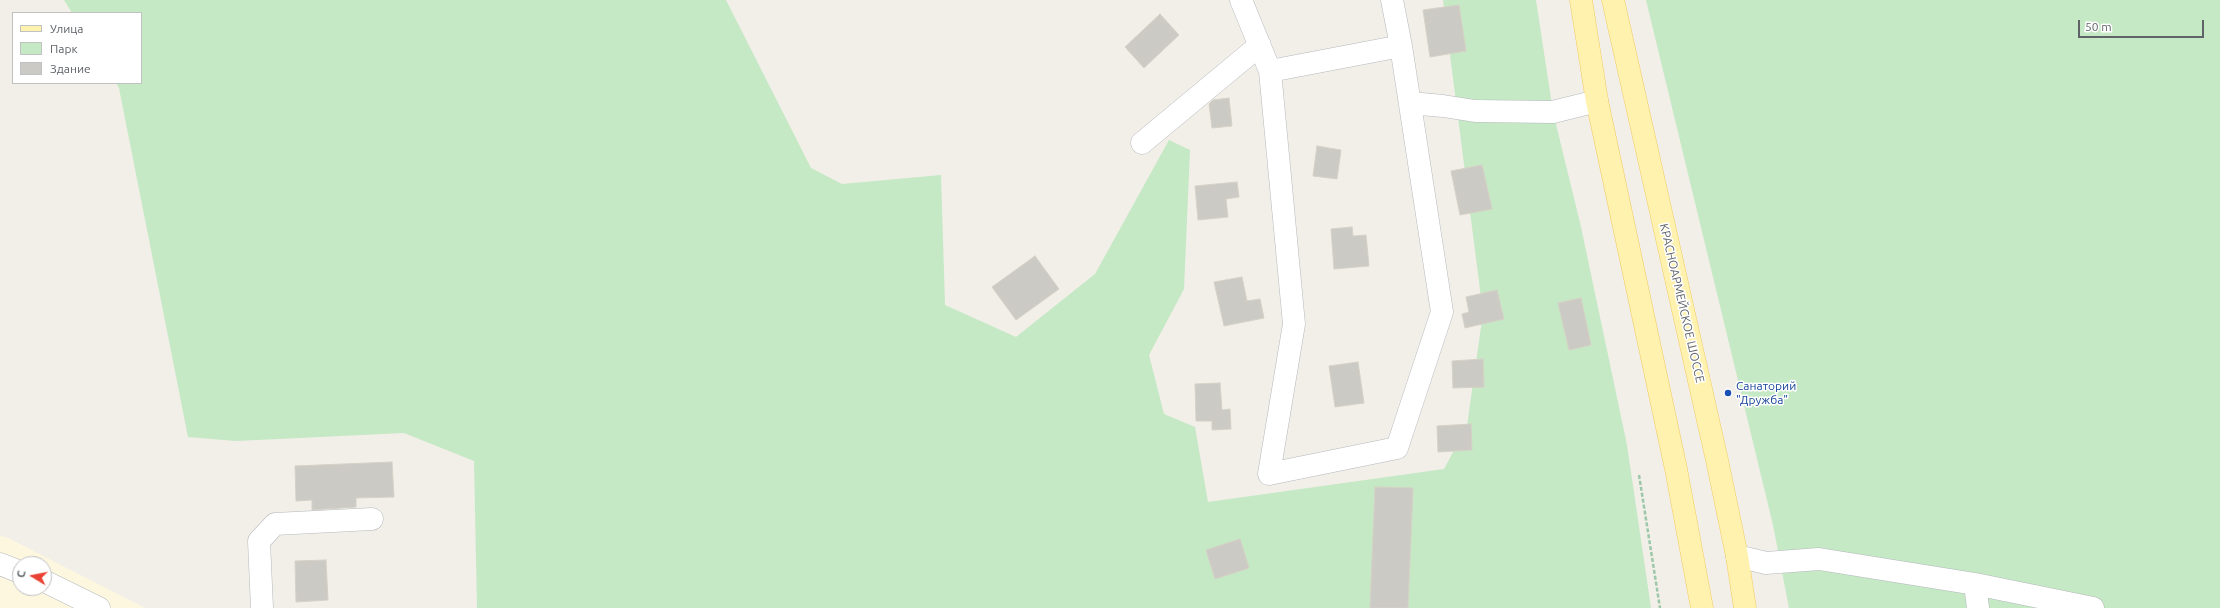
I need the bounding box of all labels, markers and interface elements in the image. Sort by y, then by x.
legend [12,12,142,84]
scale bar [2080,12,2206,38]
text: 50 m [2085,20,2112,33]
text: Улица [50,22,83,35]
text: Парк [50,42,78,55]
text: Здание [50,62,91,75]
street label: КРАСНОАРМЕЙСКОЕ ШОССЕ [1657,222,1707,384]
place label: Санаторий "Дружба" [1736,379,1796,407]
marker: Санаторий "Дружба" [1723,388,1733,398]
north arrow [12,556,52,596]
text: С [15,570,28,579]

